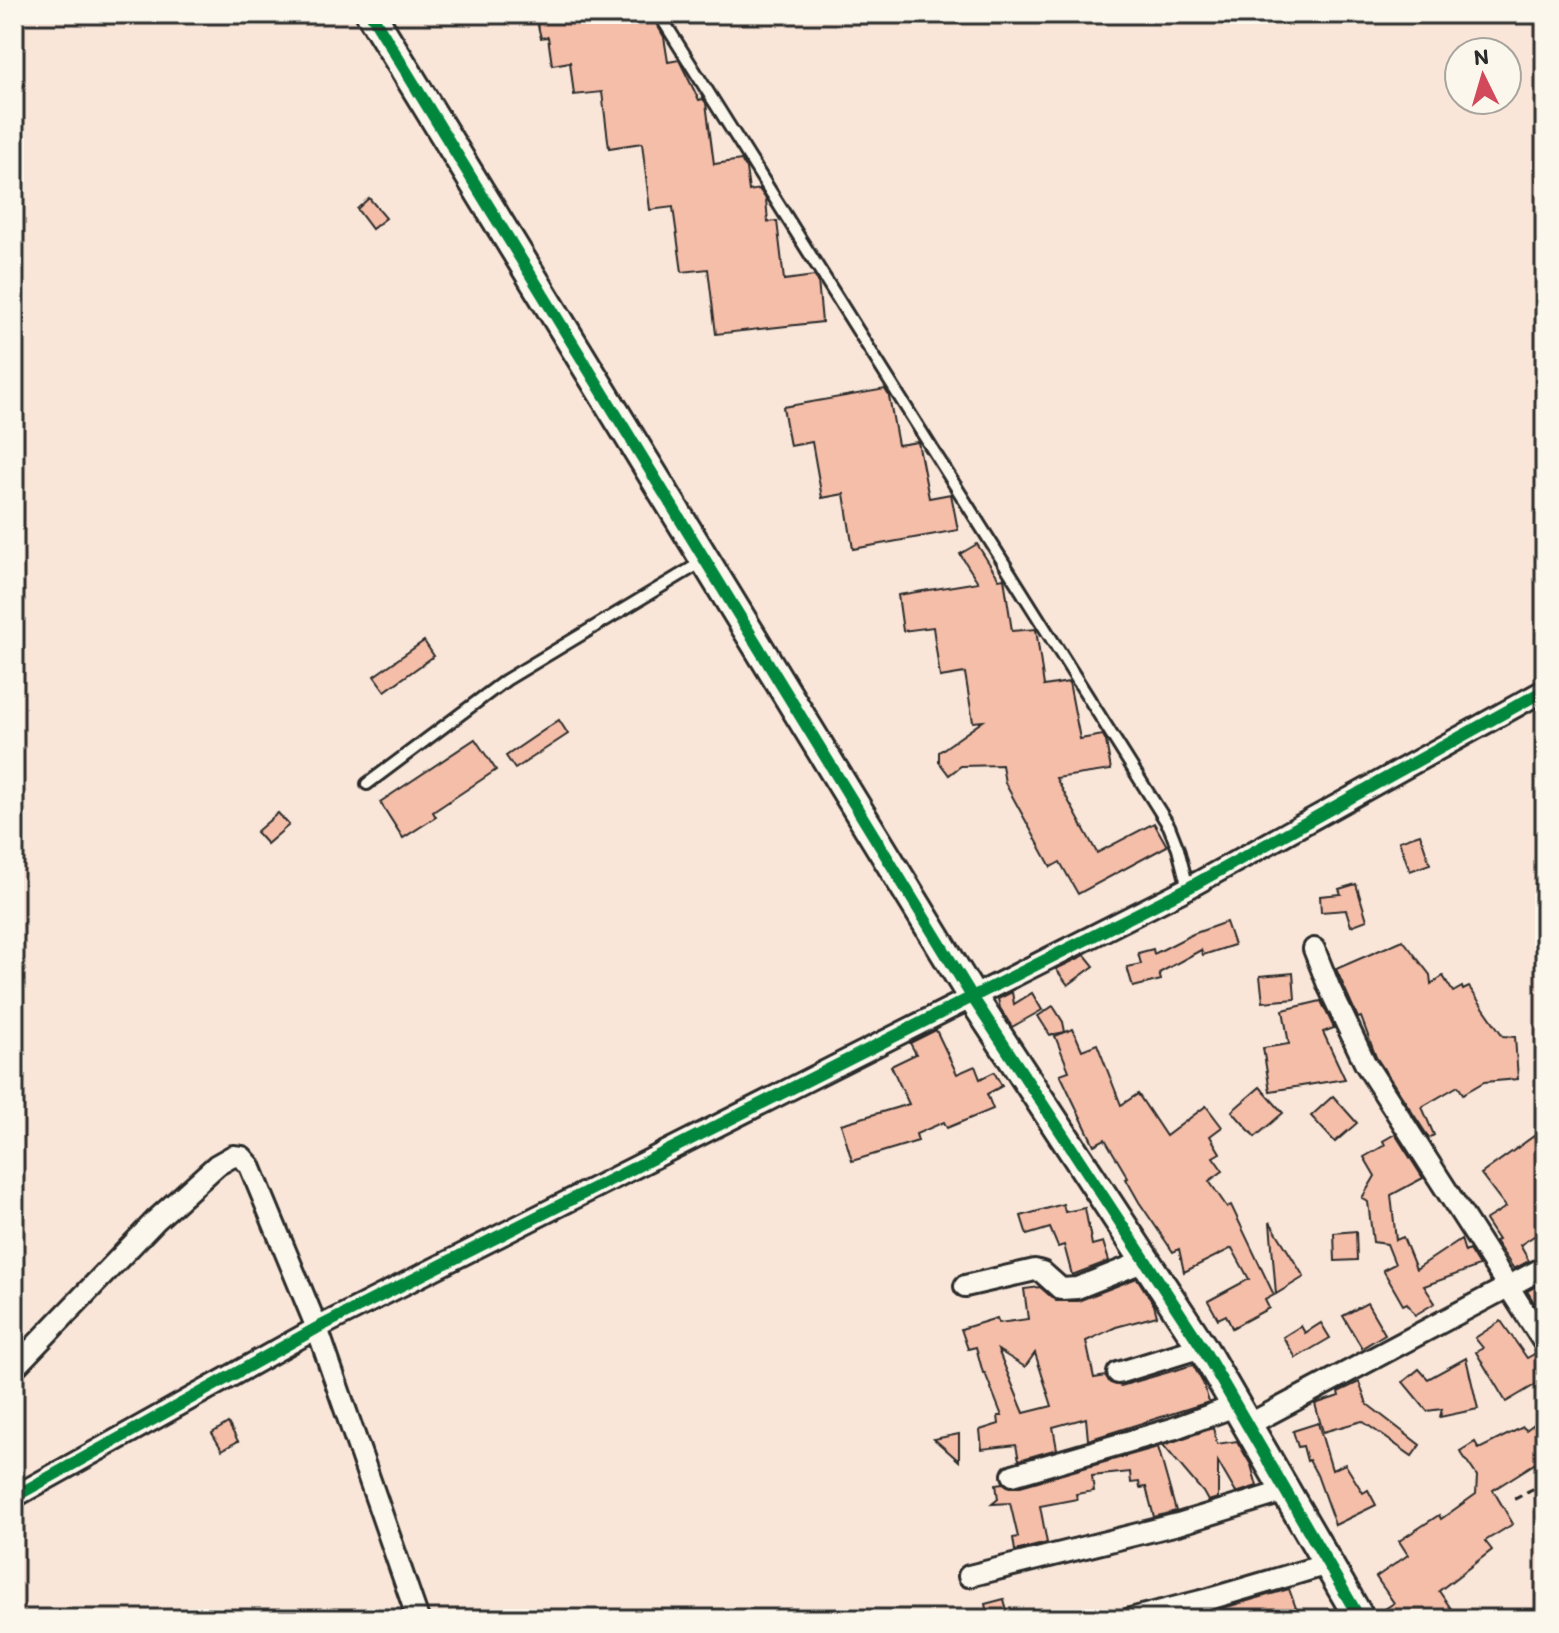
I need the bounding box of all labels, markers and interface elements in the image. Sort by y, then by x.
north arrow [1443,36,1523,116]
text: N [1473,42,1490,71]

